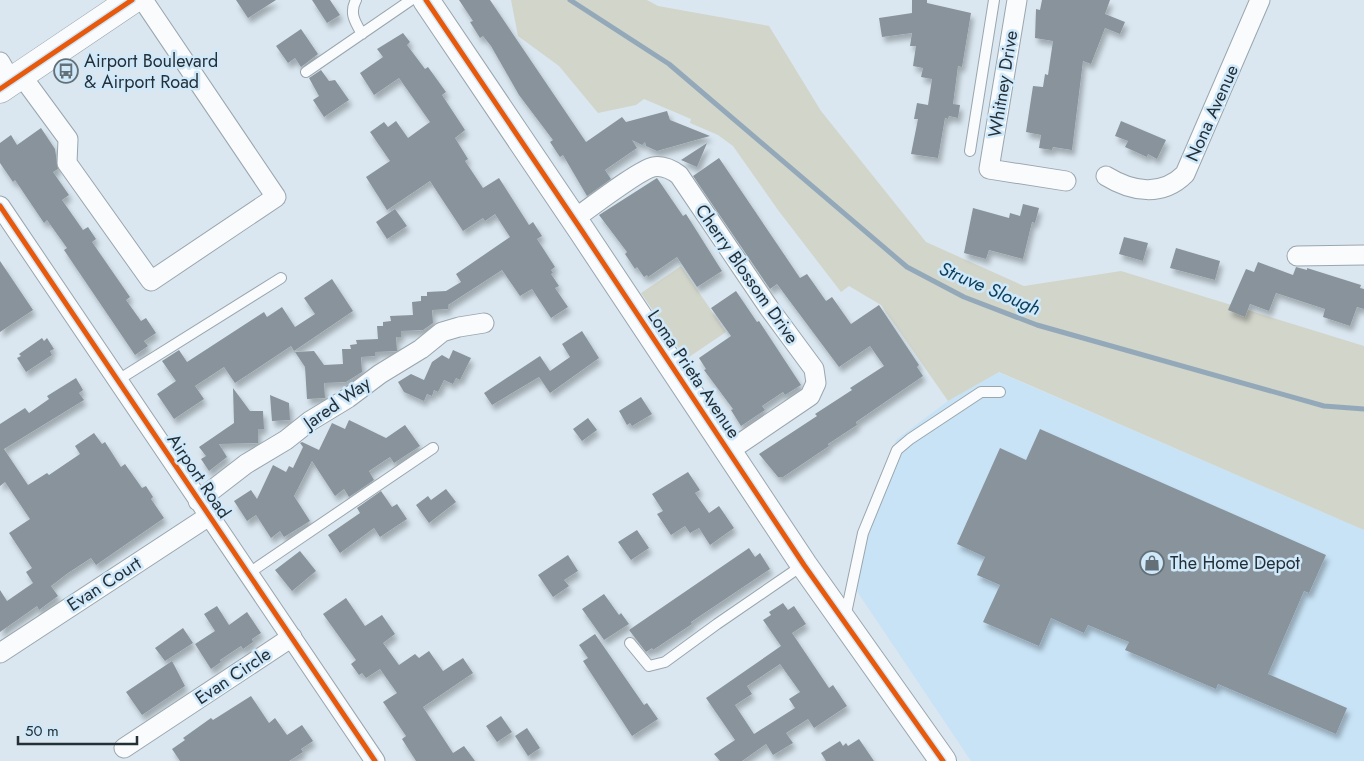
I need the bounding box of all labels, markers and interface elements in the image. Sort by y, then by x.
street label: Whitney Drive [982,29,1024,139]
place label: Airport Boulevard & Airport Road [84,48,218,95]
bus stop icon: Airport Boulevard & Airport Road [53,58,79,84]
street label: Nona Avenue [1179,61,1245,165]
street label: Cherry Blossom Drive [689,199,805,349]
water label: Struve Slough [935,255,1045,322]
street label: Loma Prieta Avenue [641,305,747,443]
street label: Jared Way [297,370,376,437]
street label: Airport Road [161,428,237,524]
street label: Evan Court [62,550,147,618]
shop icon: The Home Depot [1139,550,1165,576]
place label: The Home Depot [1170,550,1300,576]
street label: Evan Circle [190,641,276,711]
scale bar [18,714,136,746]
text: 50 m [25,720,59,742]

